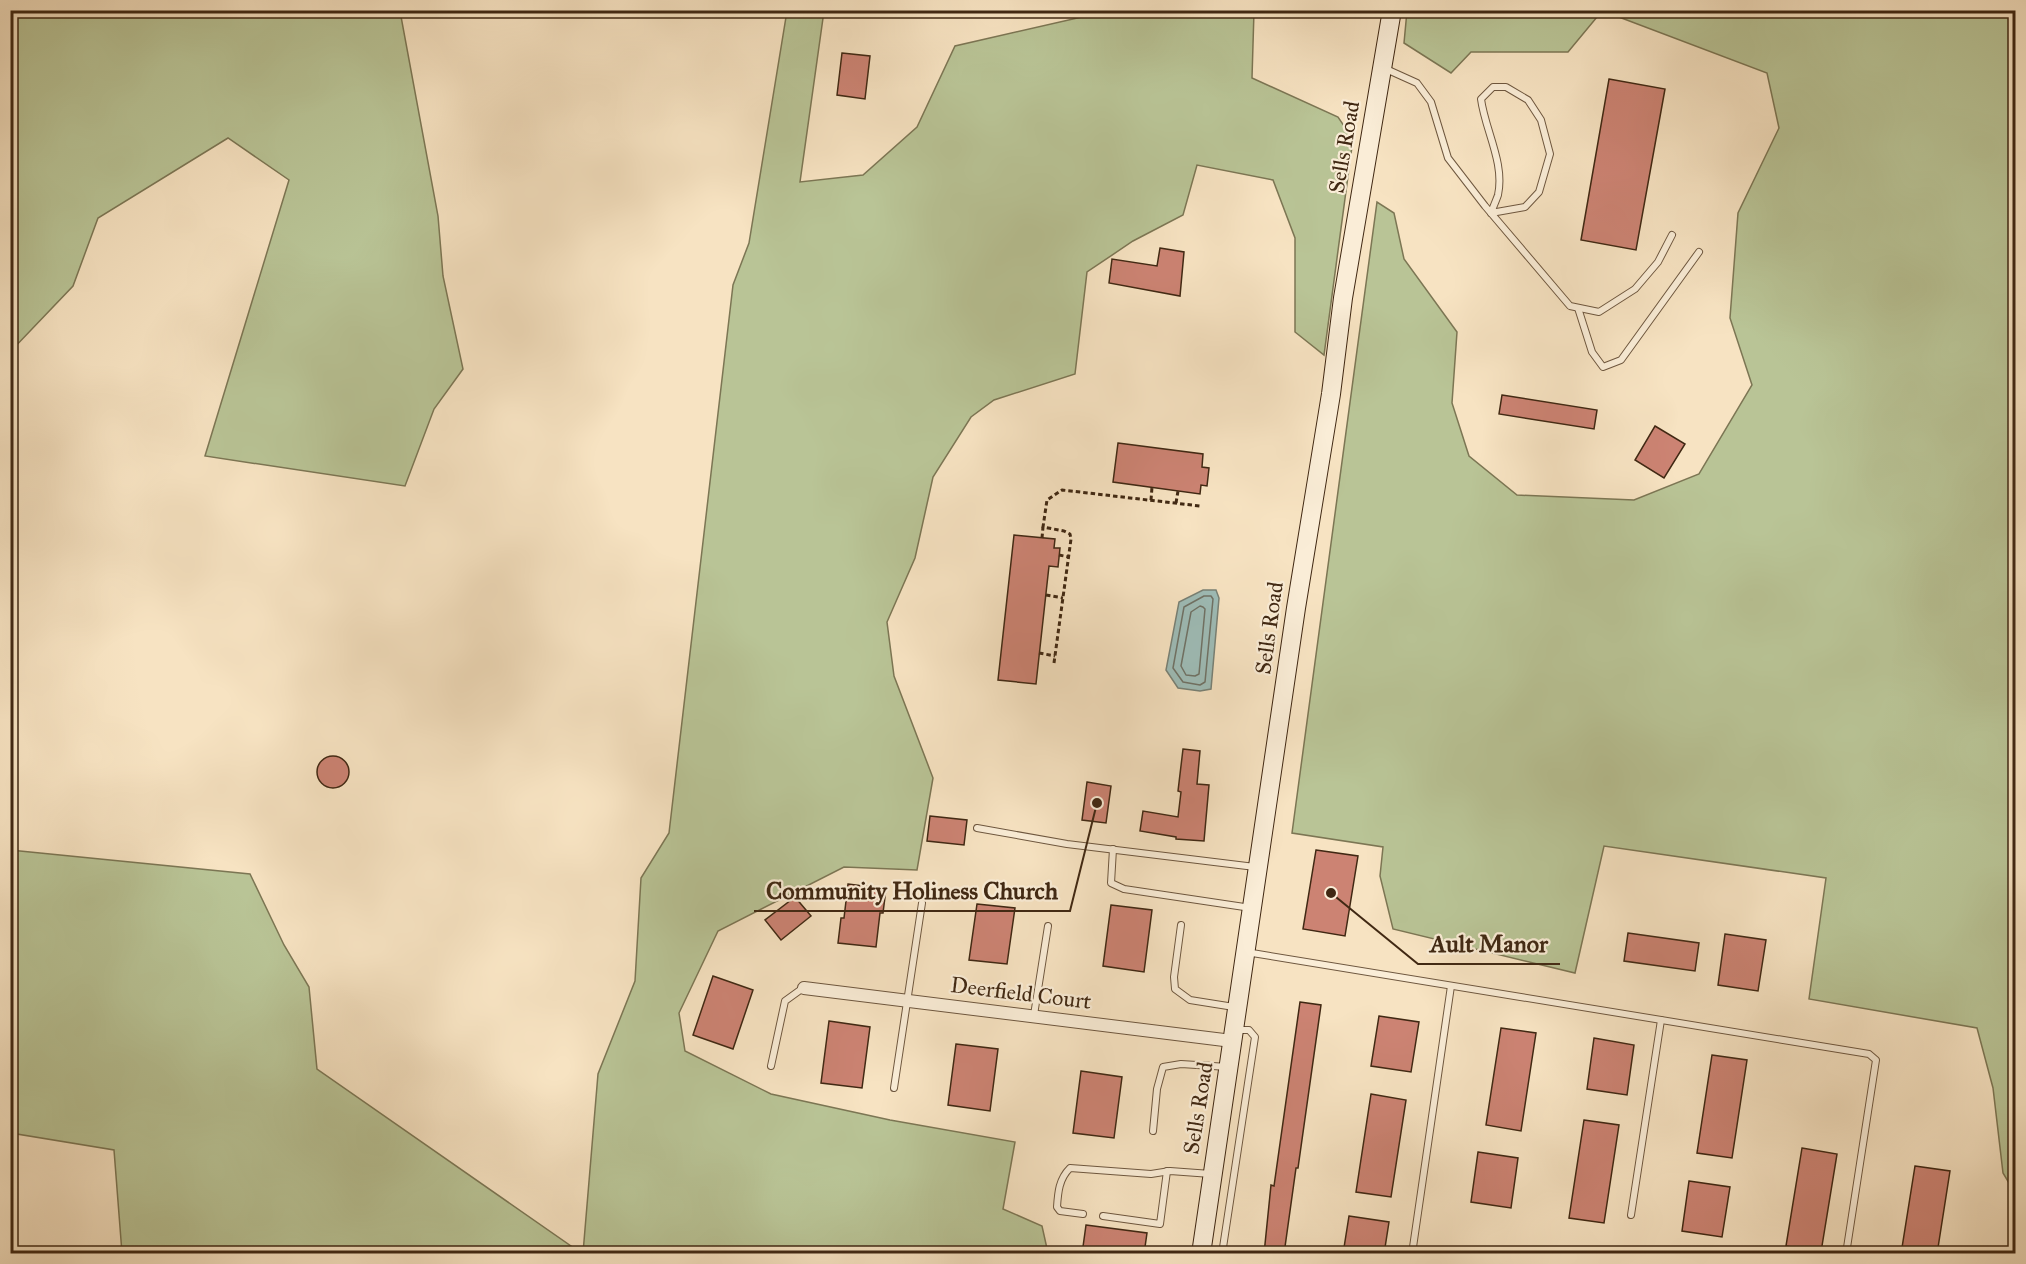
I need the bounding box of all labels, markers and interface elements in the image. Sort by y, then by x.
street label: Sells Road [1323,99,1365,195]
street label: Sells Road [1249,580,1289,676]
callout: Community Holiness Church [754,869,1070,911]
text: Community Holiness Church [766,876,1059,906]
callout: Ault Manor [1418,922,1560,964]
text: Ault Manor [1428,929,1549,959]
street label: Deerfield Court [949,971,1093,1015]
street label: Sells Road [1177,1060,1219,1156]

